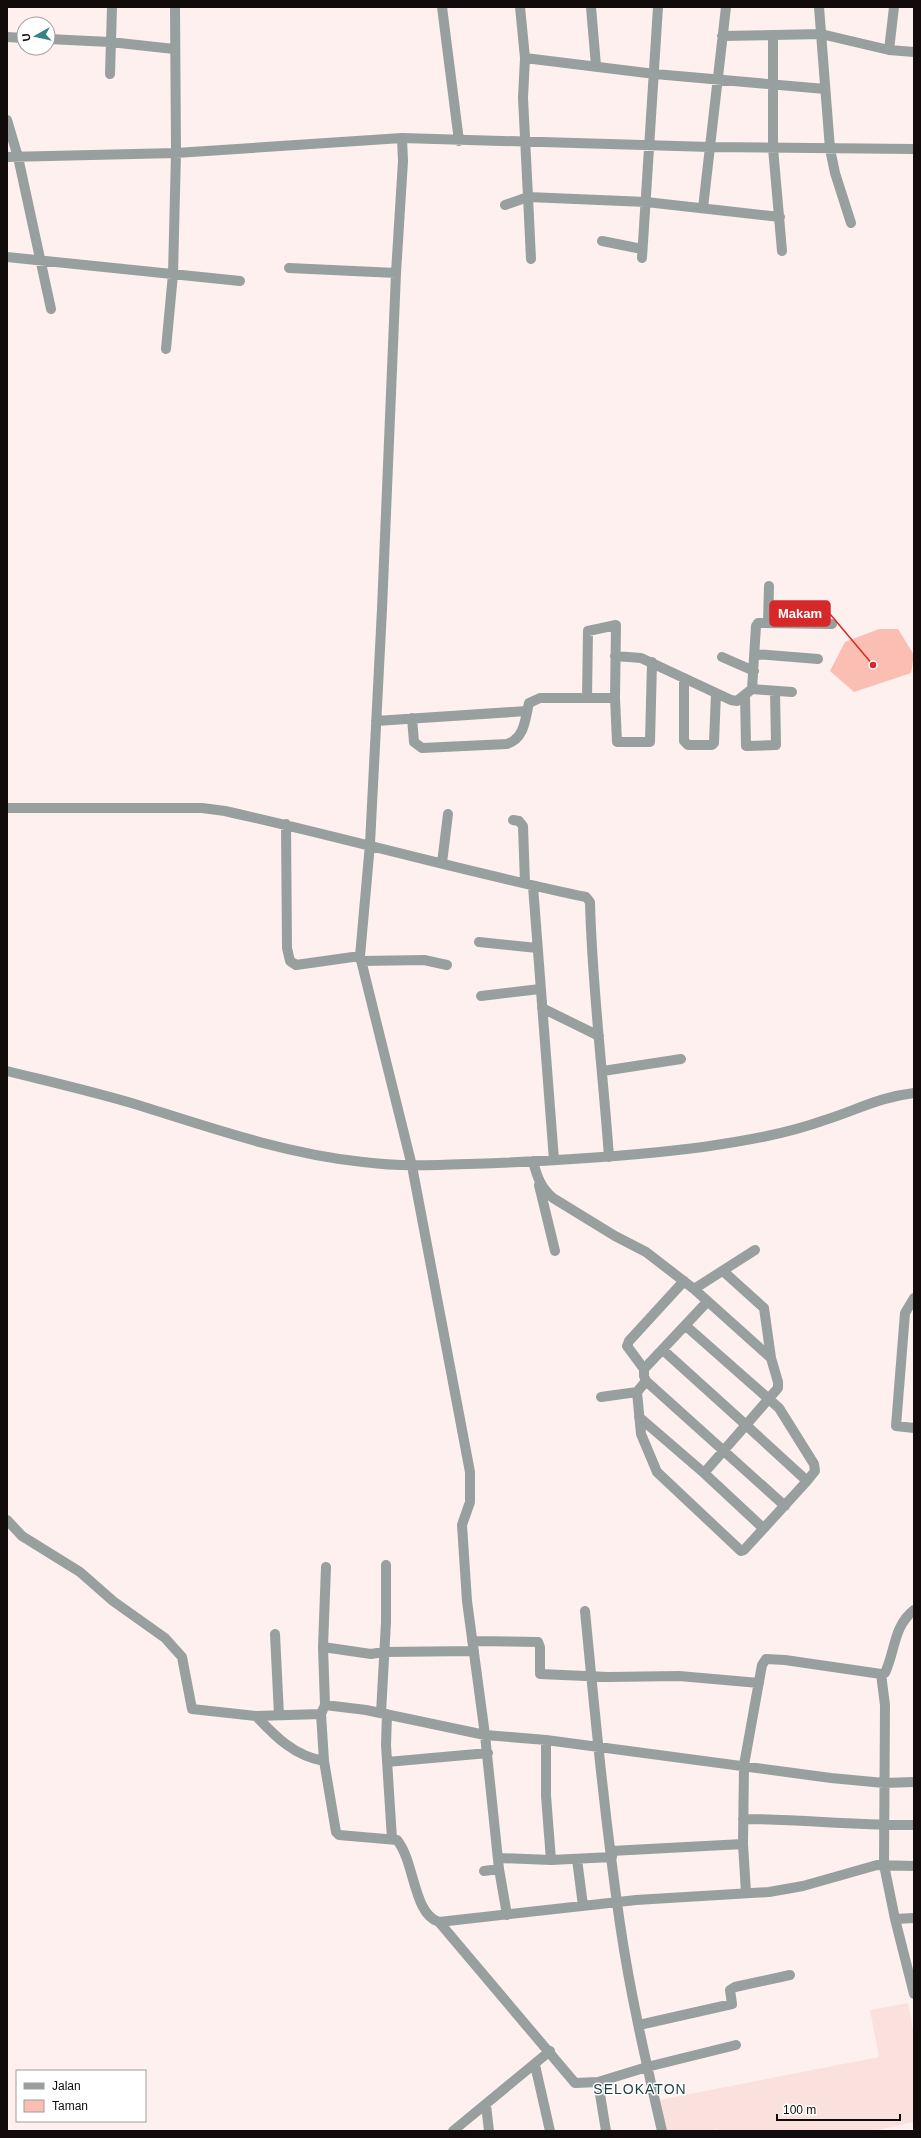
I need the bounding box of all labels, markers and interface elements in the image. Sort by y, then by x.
north arrow [16,16,56,56]
text: U [20,33,33,42]
callout: Makam [770,601,830,626]
text: Makam [778,606,822,621]
legend [16,2070,146,2122]
text: Jalan [52,2079,81,2093]
district label: SELOKATON [593,2081,687,2097]
scale bar [777,2096,900,2122]
text: Taman [52,2099,88,2113]
text: 100 m [783,2103,816,2117]

